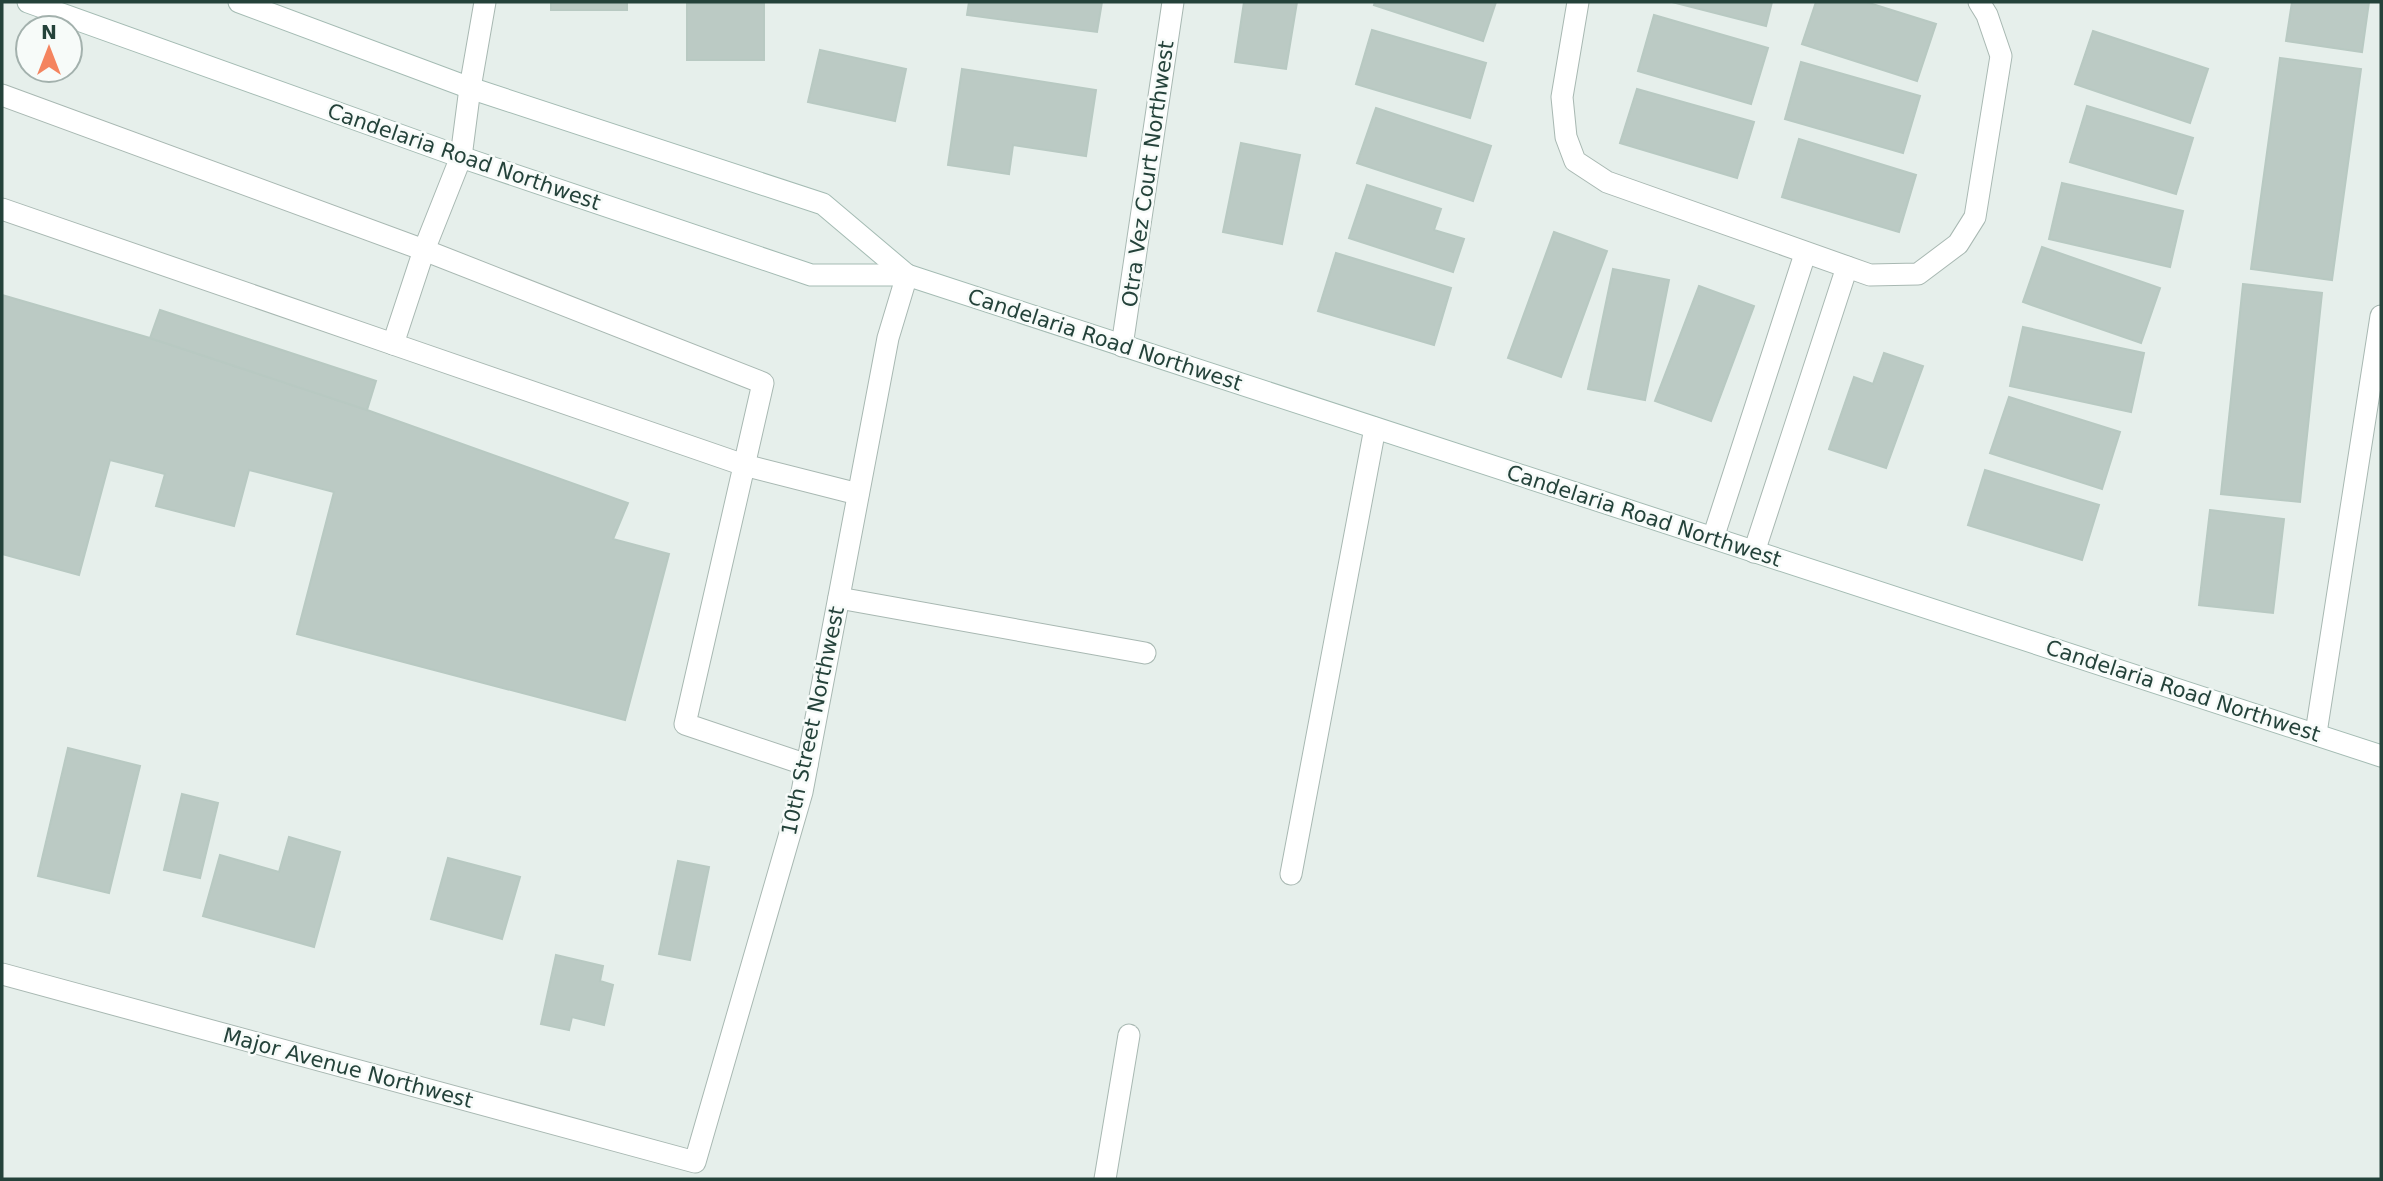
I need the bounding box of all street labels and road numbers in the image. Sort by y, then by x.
street label: Otra Vez Court Northwest [1117,39,1179,309]
street label: Candelaria Road Northwest [324,99,604,215]
street label: Candelaria Road Northwest [965,284,1245,396]
street label: Candelaria Road Northwest [1504,460,1784,572]
street label: 10th Street Northwest [777,604,849,838]
street label: Candelaria Road Northwest [2043,635,2323,747]
street label: Major Avenue Northwest [220,1023,476,1113]

